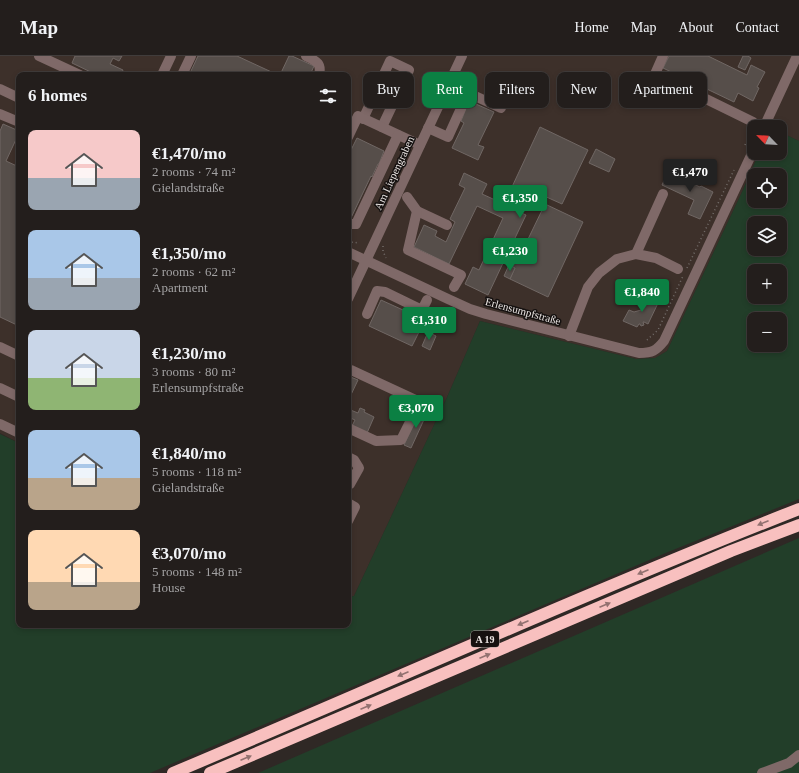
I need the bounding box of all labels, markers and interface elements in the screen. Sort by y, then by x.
text: Map [20,17,58,38]
text: Home [575,20,609,35]
text: Map [631,20,656,35]
text: About [678,20,713,35]
text: Contact [735,20,779,35]
chip: Buy [363,72,414,108]
chip: Rent [422,72,477,108]
chip: Filters [485,72,549,108]
chip: New [557,72,611,108]
chip: Apartment [619,72,707,108]
icon: filters [317,85,339,107]
text: 6 homes [28,86,87,105]
north arrow [747,120,787,160]
map controls [747,120,787,352]
street label: Am Liepengraben [372,134,416,212]
text: €1,470/mo [152,144,226,163]
icon: home [60,146,108,194]
pin: €1,470 [657,159,723,193]
text: 2 rooms · 74 m² [152,164,235,179]
text: €1,470 [672,164,708,179]
button: locate [747,168,787,208]
text: Gielandstraße [152,180,224,195]
pin: €1,350 [487,185,553,219]
text: €1,350 [502,190,538,205]
button: layers [747,216,787,256]
pin: €1,230 [477,238,543,272]
text: €1,230 [492,243,528,258]
text: €1,350/mo [152,244,226,263]
icon: home [60,246,108,294]
text: 2 rooms · 62 m² [152,264,235,279]
button: + [747,264,787,304]
pin: €1,840 [609,279,675,313]
text: Apartment [152,280,208,295]
text: €1,840 [624,284,660,299]
street label: Erlensumpfstraße [484,295,562,327]
pin: €1,310 [396,307,462,341]
text: €1,310 [411,312,447,327]
button: − [747,312,787,352]
text: €1,230/mo [152,344,226,363]
icon: home [60,346,108,394]
text: 3 rooms · 80 m² [152,364,235,379]
text: Erlensumpfstraße [152,380,244,395]
pin: €3,070 [383,395,449,429]
text: €3,070 [398,400,434,415]
text: €1,840/mo [152,444,226,463]
icon: home [60,446,108,494]
text: 5 rooms · 118 m² [152,464,241,479]
text: Gielandstraße [152,480,224,495]
one-way arrow [756,520,768,526]
text: €3,070/mo [152,544,226,563]
icon: home [60,546,108,594]
text: 5 rooms · 148 m² [152,564,242,579]
one-way arrow [636,570,648,576]
text: House [152,580,185,595]
one-way arrow [599,601,611,607]
one-way arrow [517,620,529,627]
road number: A 19 [471,631,499,647]
one-way arrow [480,652,492,658]
one-way arrow [397,672,409,678]
one-way arrow [360,703,372,709]
one-way arrow [241,754,253,760]

